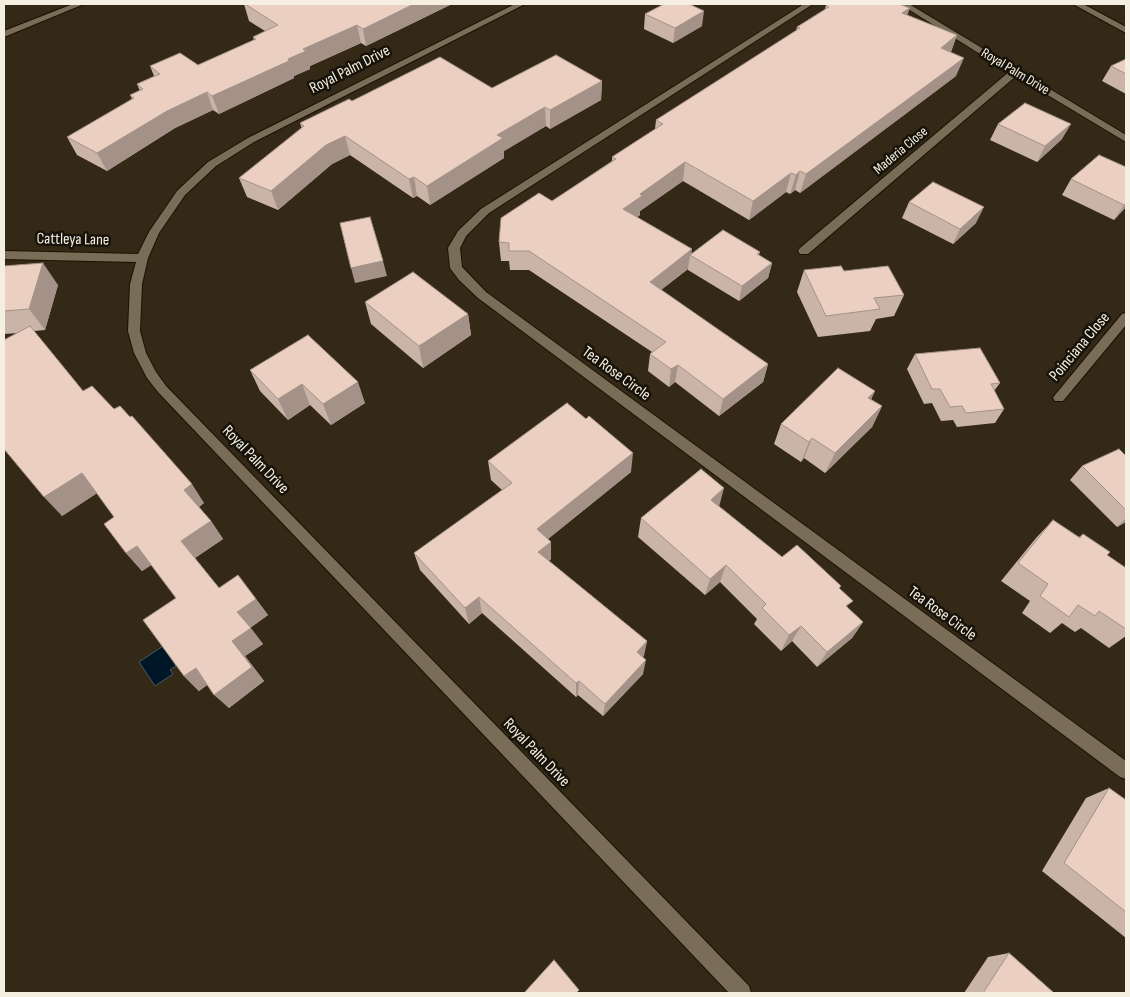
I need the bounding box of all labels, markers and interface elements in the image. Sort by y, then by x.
street label: Royal Palm Drive [307,42,393,98]
street label: Royal Palm Drive [978,45,1052,99]
street label: Maderia Close [871,124,931,178]
street label: Cattleya Lane [36,230,110,250]
street label: Poinciana Close [1046,309,1114,385]
street label: Tea Rose Circle [578,343,654,405]
street label: Royal Palm Drive [218,422,292,498]
street label: Tea Rose Circle [904,583,980,645]
street label: Royal Palm Drive [499,715,573,791]

